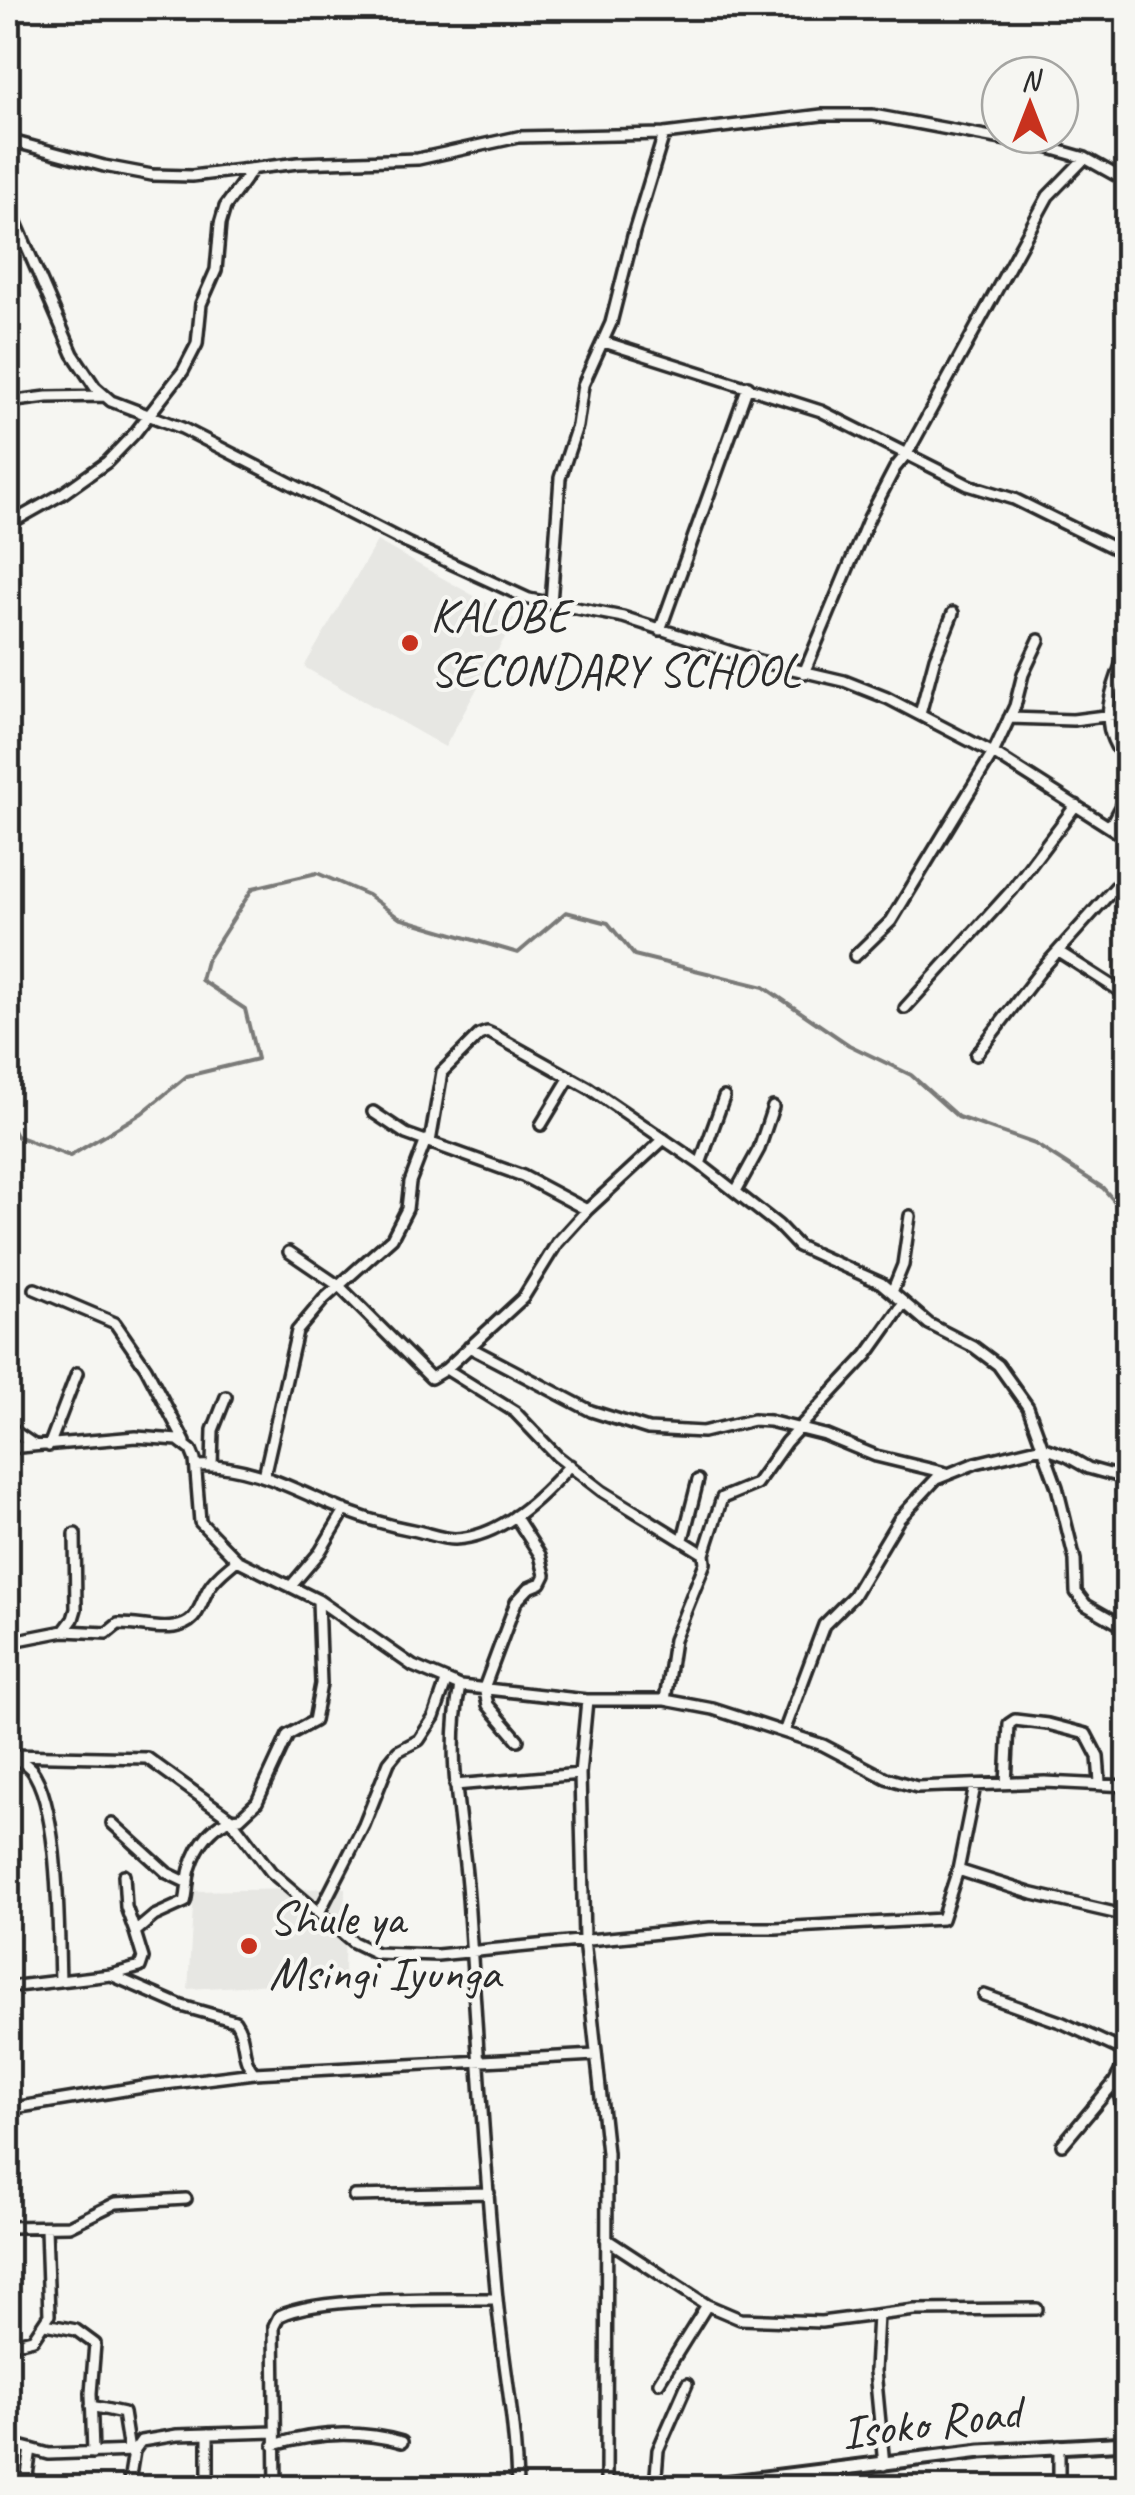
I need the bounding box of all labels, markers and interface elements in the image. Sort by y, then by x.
north arrow [980,55,1080,155]
text: N [1021,63,1043,98]
place label: KALOBE SECONDARY SCHOOL [430,585,801,700]
marker: KALOBE SECONDARY SCHOOL [399,632,421,654]
place label: Shule ya Msingi Iyunga [269,1888,504,2003]
marker: Shule ya Msingi Iyunga [238,1935,260,1957]
street label: Isoko Road [838,2380,1030,2463]

